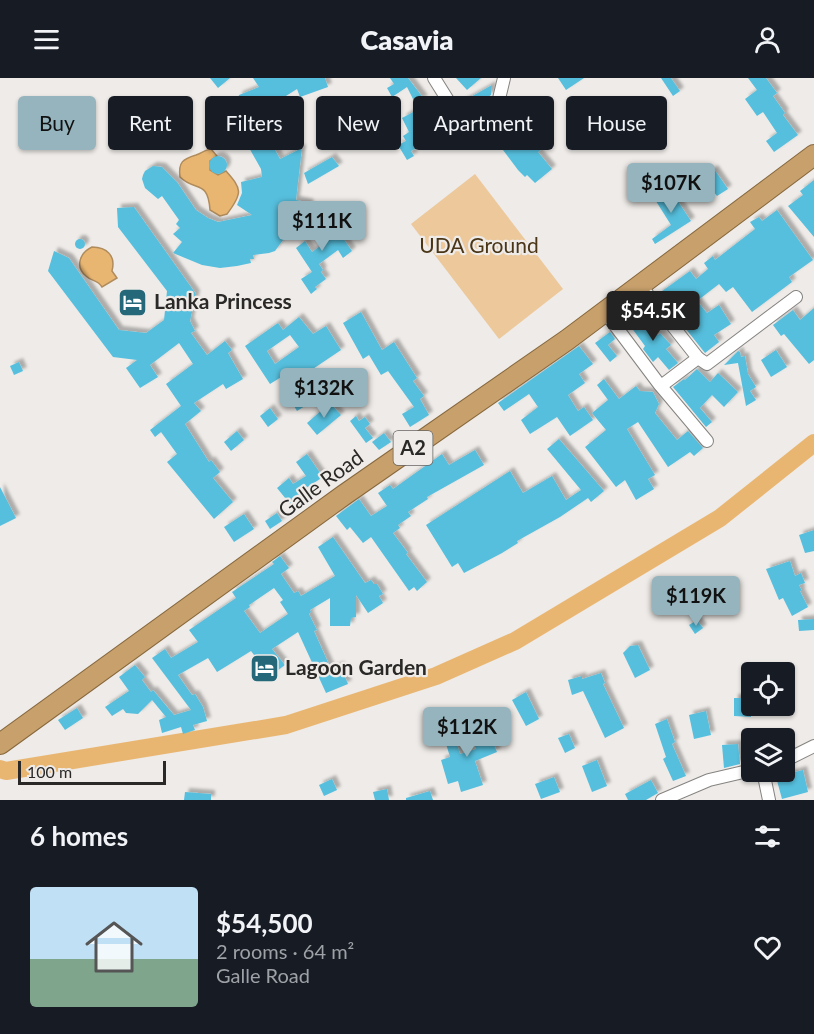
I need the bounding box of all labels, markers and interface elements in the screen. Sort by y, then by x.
icon: menu [30,23,63,56]
text: Casavia [360,23,454,56]
icon: person [751,23,784,56]
chip: Buy [18,96,96,150]
chip: Rent [108,96,193,150]
chip: Filters [205,96,304,150]
chip: New [316,96,401,150]
chip: Apartment [413,96,554,150]
chip: House [566,96,667,150]
pin: $107K [629,163,713,214]
text: $107K [641,170,701,194]
pin: $111K [280,201,364,252]
text: $111K [292,208,352,232]
park label: UDA Ground [419,232,539,257]
hotel icon: Lanka Princess [117,286,149,318]
place label: Lanka Princess [154,288,292,313]
pin: $54.5K [604,291,702,342]
text: $54.5K [621,298,685,322]
pin: $132K [282,368,366,419]
text: $132K [294,375,354,399]
road number: A2 [394,431,432,465]
street label: Galle Road [273,444,367,522]
pin: $119K [654,576,738,627]
text: $119K [666,583,726,607]
hotel icon: Lagoon Garden [248,652,280,684]
place label: Lagoon Garden [285,654,427,679]
map controls [741,662,795,782]
button: locate [741,662,795,716]
pin: $112K [425,707,509,758]
text: $112K [437,714,497,738]
button: layers [741,728,795,782]
scale bar [18,758,166,786]
text: 100 m [27,762,72,781]
text: 6 homes [30,820,128,852]
icon: filters [751,820,784,853]
text: $54,500 [216,907,313,939]
icon: home [78,911,150,983]
icon: heart [751,931,784,964]
text: 2 rooms · 64 m² [216,939,354,963]
text: Galle Road [216,963,310,987]

